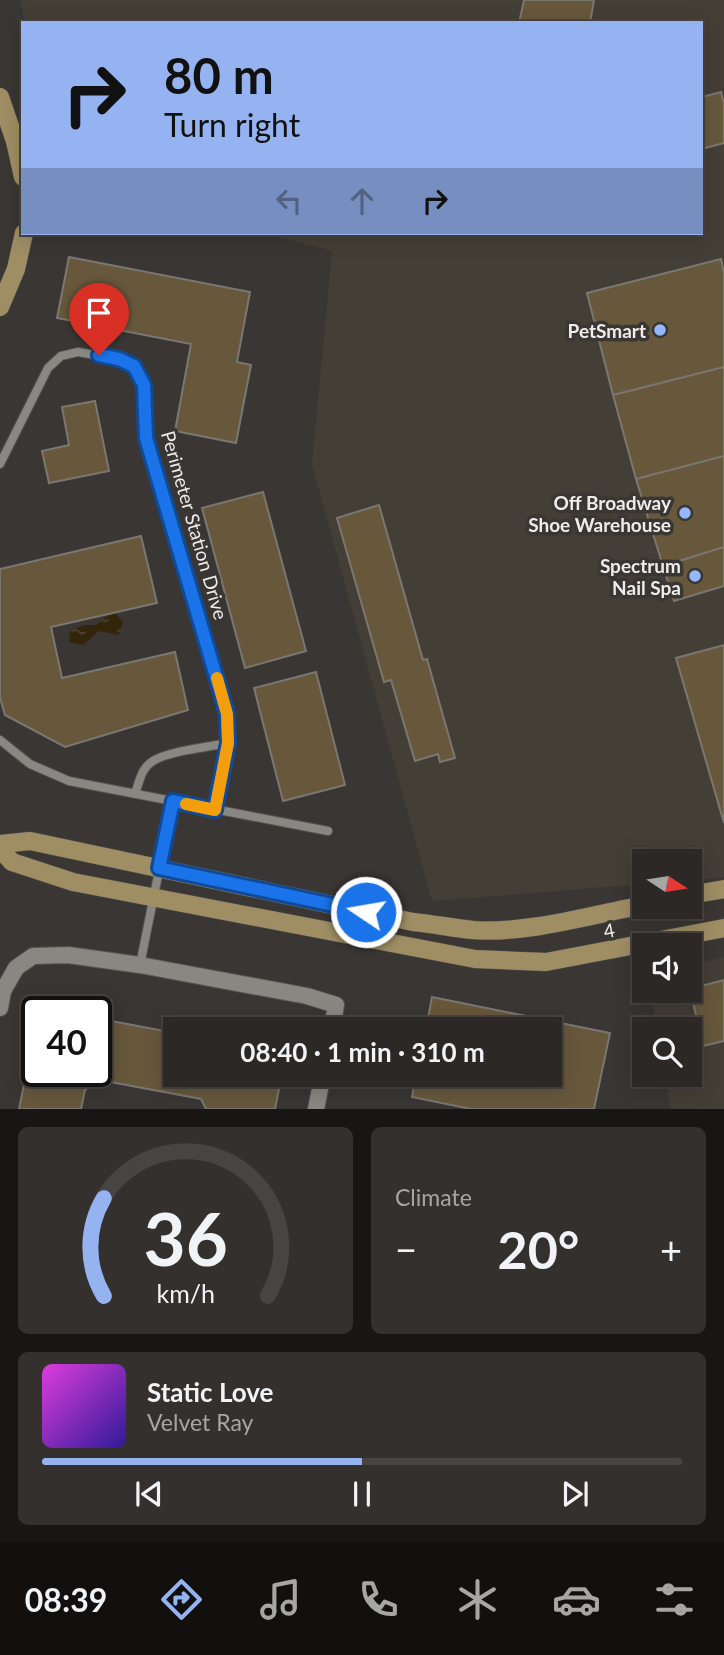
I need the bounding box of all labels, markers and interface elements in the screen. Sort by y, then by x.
text: 80 m [164,46,274,104]
icon: right [49,49,140,140]
text: Turn right [164,105,300,144]
icon: left [270,182,308,220]
icon: ahead [343,182,381,220]
icon: right [416,182,454,220]
pin [69,283,129,355]
icon: arrive [80,294,118,332]
place label: PetSmart [568,319,646,342]
marker: PetSmart [652,322,668,338]
street label: Perimeter Station Drive [157,428,233,622]
place label: Off Broadway Shoe Warehouse [528,491,672,536]
marker: Off Broadway Shoe Warehouse [677,505,693,521]
place label: Spectrum Nail Spa [600,554,681,599]
marker: Spectrum Nail Spa [687,568,703,584]
north arrow [632,849,702,919]
map controls [632,849,702,1087]
position arrow [329,875,403,949]
street label: 4 [601,918,617,942]
button: sound [632,933,702,1003]
speed limit sign: 40 [21,996,112,1087]
button: search [632,1017,702,1087]
text: 08:40 · 1 min · 310 m [240,1036,485,1068]
text: Climate [395,1183,472,1211]
text: 36 [143,1195,228,1283]
text: 20° [498,1218,579,1280]
text: − [395,1226,417,1272]
text: + [660,1226,682,1272]
text: km/h [156,1278,215,1308]
text: Static Love [147,1376,274,1408]
text: Velvet Ray [147,1408,253,1436]
icon: previous [130,1475,168,1513]
icon: pause [343,1475,381,1513]
icon: next [556,1475,594,1513]
icon: directions [157,1575,206,1624]
icon: music [256,1575,305,1624]
icon: phone [354,1575,403,1624]
icon: climate [453,1575,502,1624]
icon: car [552,1575,601,1624]
icon: filters [650,1575,699,1624]
text: 08:39 [25,1580,107,1619]

